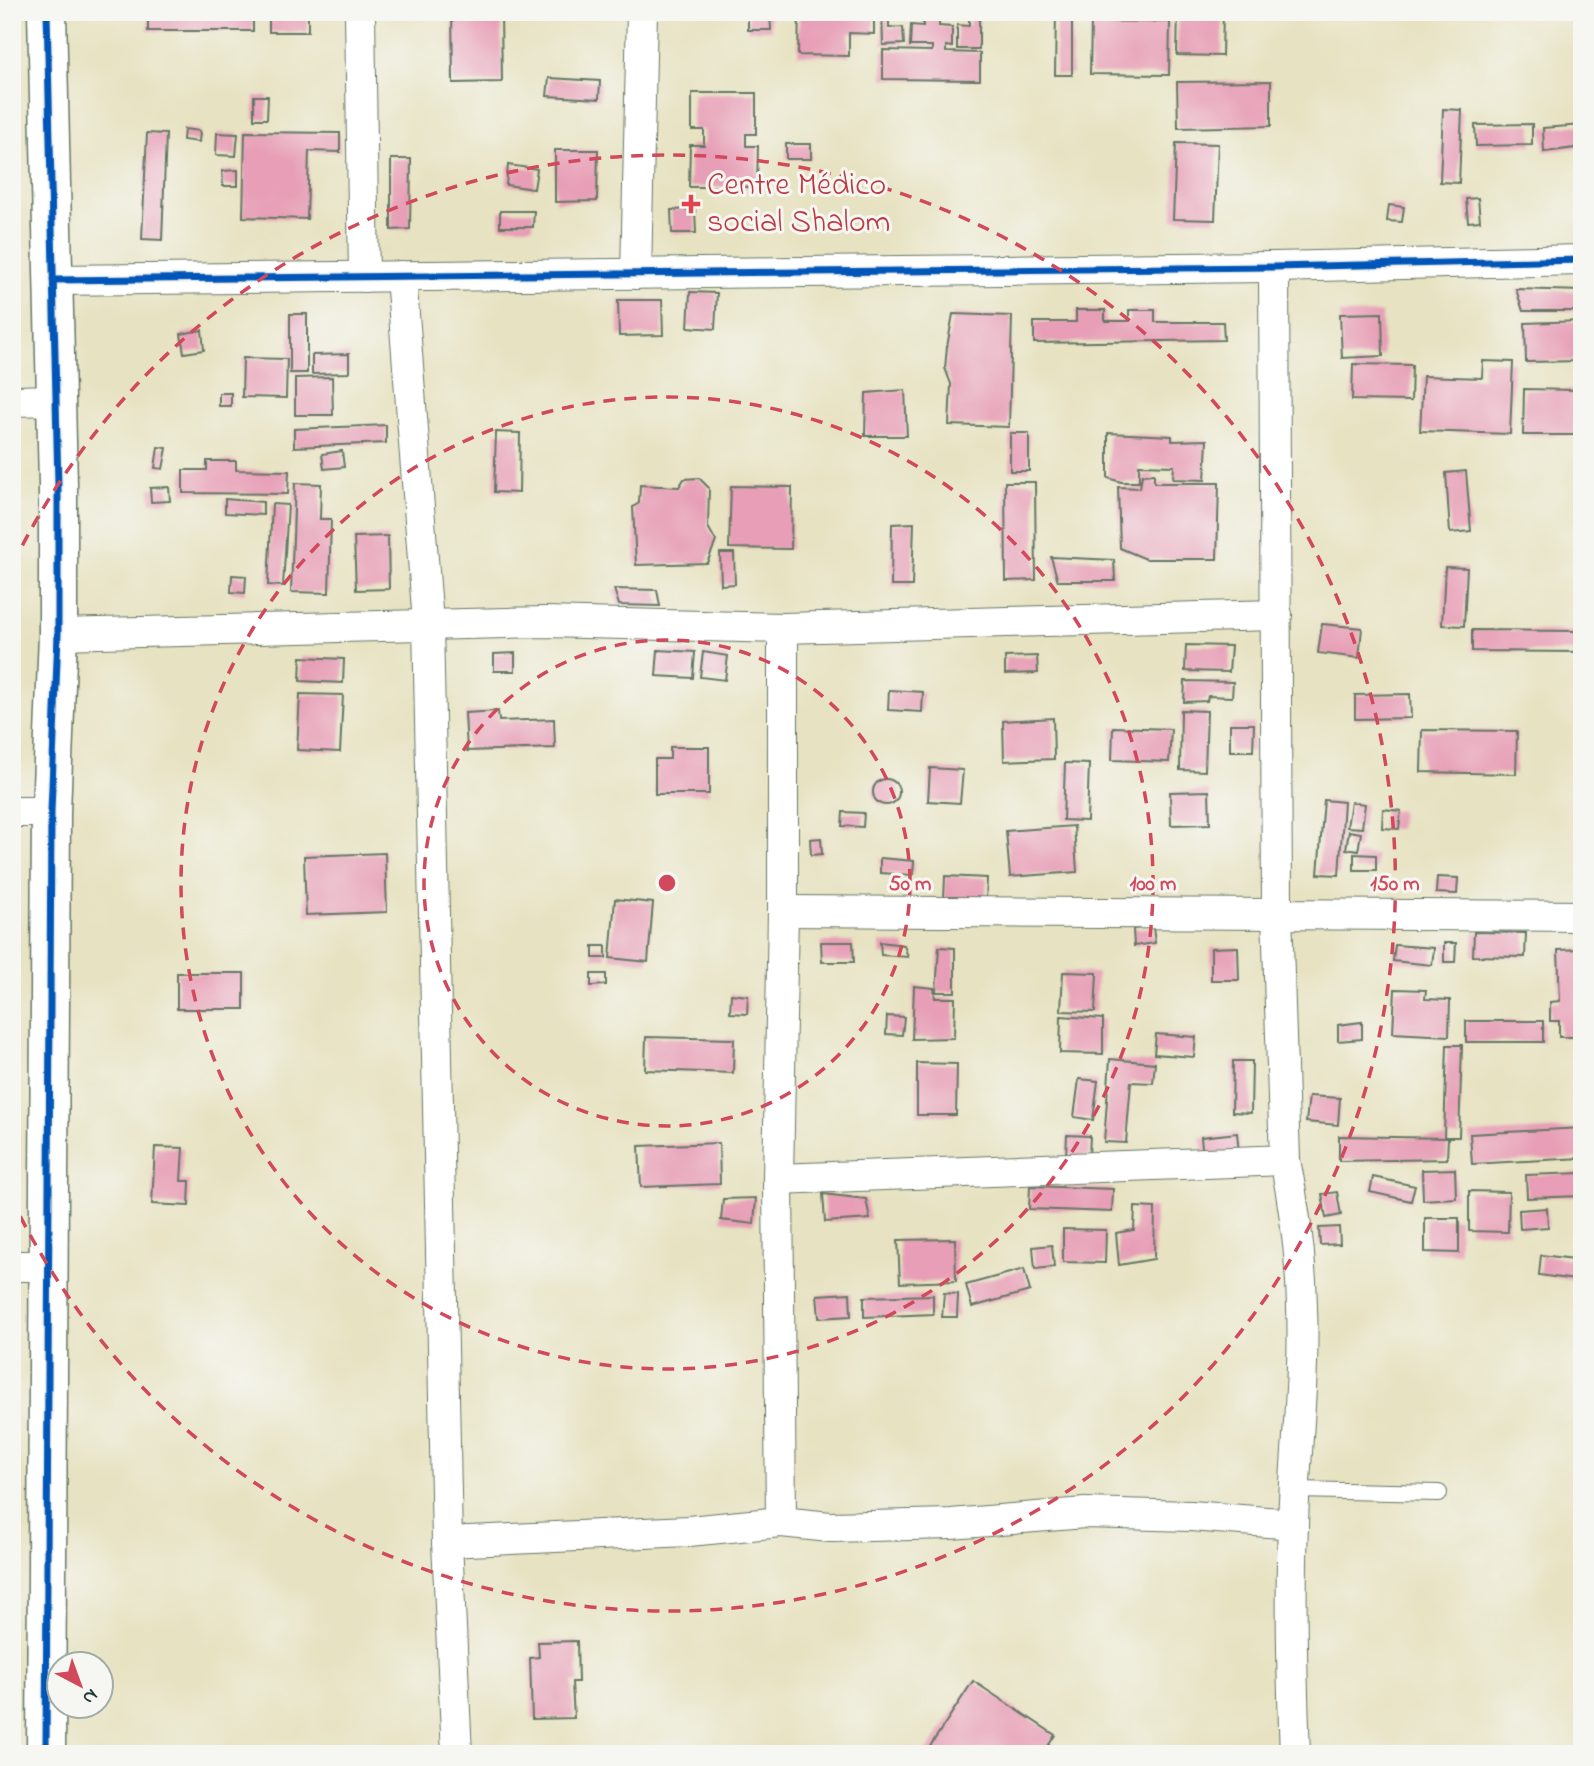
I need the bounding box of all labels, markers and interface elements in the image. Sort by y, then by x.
place label: Centre Médico social Shalom [707,163,890,247]
marker: Centre Médico social Shalom [681,194,701,214]
text: 50 m [889,870,931,900]
text: 100 m [1130,870,1176,900]
text: 150 m [1370,870,1420,900]
centre of rings [655,871,679,895]
north arrow [46,1650,116,1720]
text: N [76,1682,103,1710]

